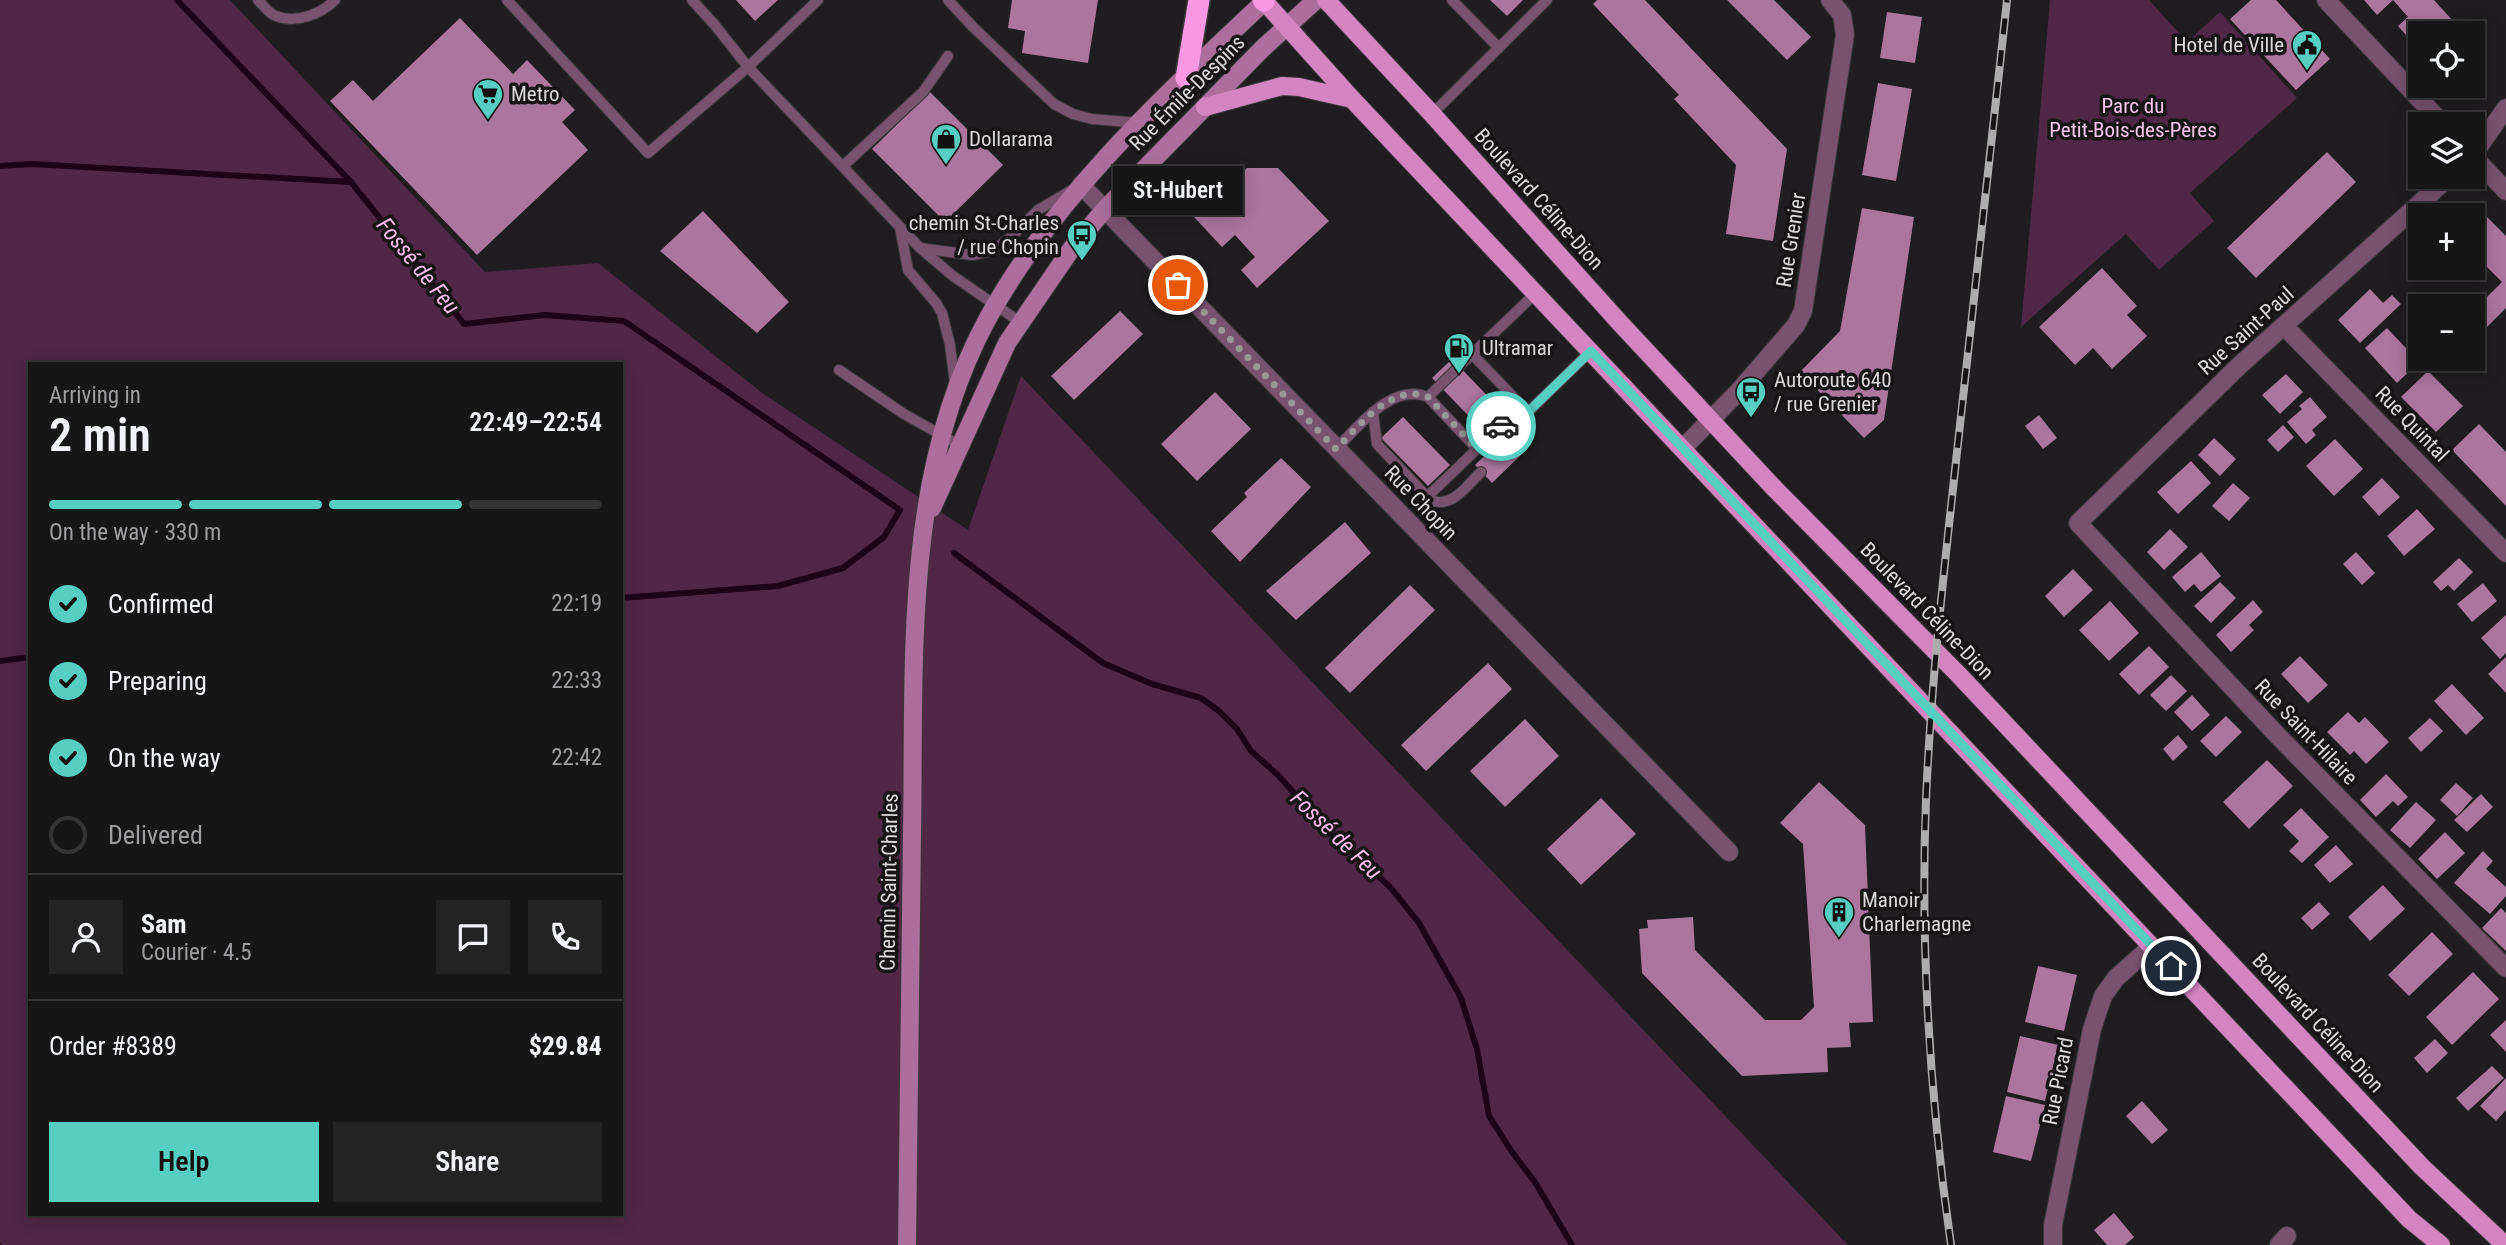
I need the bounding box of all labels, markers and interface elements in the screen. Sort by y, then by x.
map controls [2408,21,2485,371]
button: locate [2408,21,2485,98]
public building icon: Hotel de Ville [2290,28,2324,72]
street label: Rue Émile-Despins [1124,30,1250,156]
place label: Hotel de Ville [2174,33,2284,57]
supermarket icon: Metro [471,77,505,121]
place label: Metro [511,82,560,106]
park label: Parc du Petit-Bois-des-Pères [2049,94,2217,142]
button: layers [2408,112,2485,189]
shop icon: Dollarama [929,122,963,166]
street label: Boulevard Céline-Dion [1469,124,1609,274]
place label: Dollarama [969,127,1053,151]
callout: St-Hubert [1113,166,1243,215]
text: St-Hubert [1133,177,1223,204]
street label: Rue Grenier [1772,191,1810,289]
button: + [2408,203,2485,280]
place label: chemin St-Charles / rue Chopin [909,211,1059,259]
water label: Fossé de Feu [371,212,465,320]
bus stop icon: chemin St-Charles / rue Chopin [1065,218,1099,262]
pin [1148,255,1208,315]
icon: bag [1159,266,1197,304]
street label: Rue Saint-Paul [2193,282,2299,380]
button: − [2408,294,2485,371]
fuel station icon: Ultramar [1442,331,1476,375]
place label: Ultramar [1482,336,1553,360]
place label: Autoroute 640 / rue Grenier [1774,368,1892,416]
bus stop icon: Autoroute 640 / rue Grenier [1734,375,1768,419]
text: Arriving in [49,382,141,409]
street label: Rue Quintal [2370,382,2454,466]
courier [1466,391,1536,461]
text: 22:49–22:54 [469,407,602,437]
icon: car [1482,407,1520,445]
text: 2 min [49,408,151,462]
street label: Rue Chopin [1380,461,1462,545]
text: On the way · 330 m [49,519,221,546]
street label: Boulevard Céline-Dion [1855,538,1999,684]
icon: check [49,585,87,623]
text: Confirmed [108,589,214,619]
text: 22:19 [551,590,602,617]
icon: check [49,662,87,700]
text: Preparing [108,666,207,696]
text: 22:33 [551,667,602,694]
street label: Rue Saint-Hilaire [2250,674,2362,790]
icon: check [49,739,87,777]
text: On the way [108,743,221,773]
text: 22:42 [551,744,602,771]
water label: Fossé de Feu [1285,785,1387,885]
street label: Chemin Saint-Charles [875,793,903,971]
text: Delivered [108,820,203,850]
place label: Manoir Charlemagne [1862,888,1972,936]
building icon: Manoir Charlemagne [1822,895,1856,939]
button: person [49,900,123,974]
button: chat [436,900,510,974]
button: phone [528,900,602,974]
text: Sam [141,909,187,939]
pin [2141,936,2201,996]
text: Courier · 4.5 [141,939,252,966]
icon: home [2152,947,2190,985]
street label: Boulevard Céline-Dion [2247,949,2389,1097]
text: Order #8389 [49,1031,177,1061]
text: $29.84 [529,1031,602,1061]
street label: Rue Picard [2038,1035,2078,1127]
button: Help [49,1122,319,1202]
button: Share [333,1122,602,1202]

